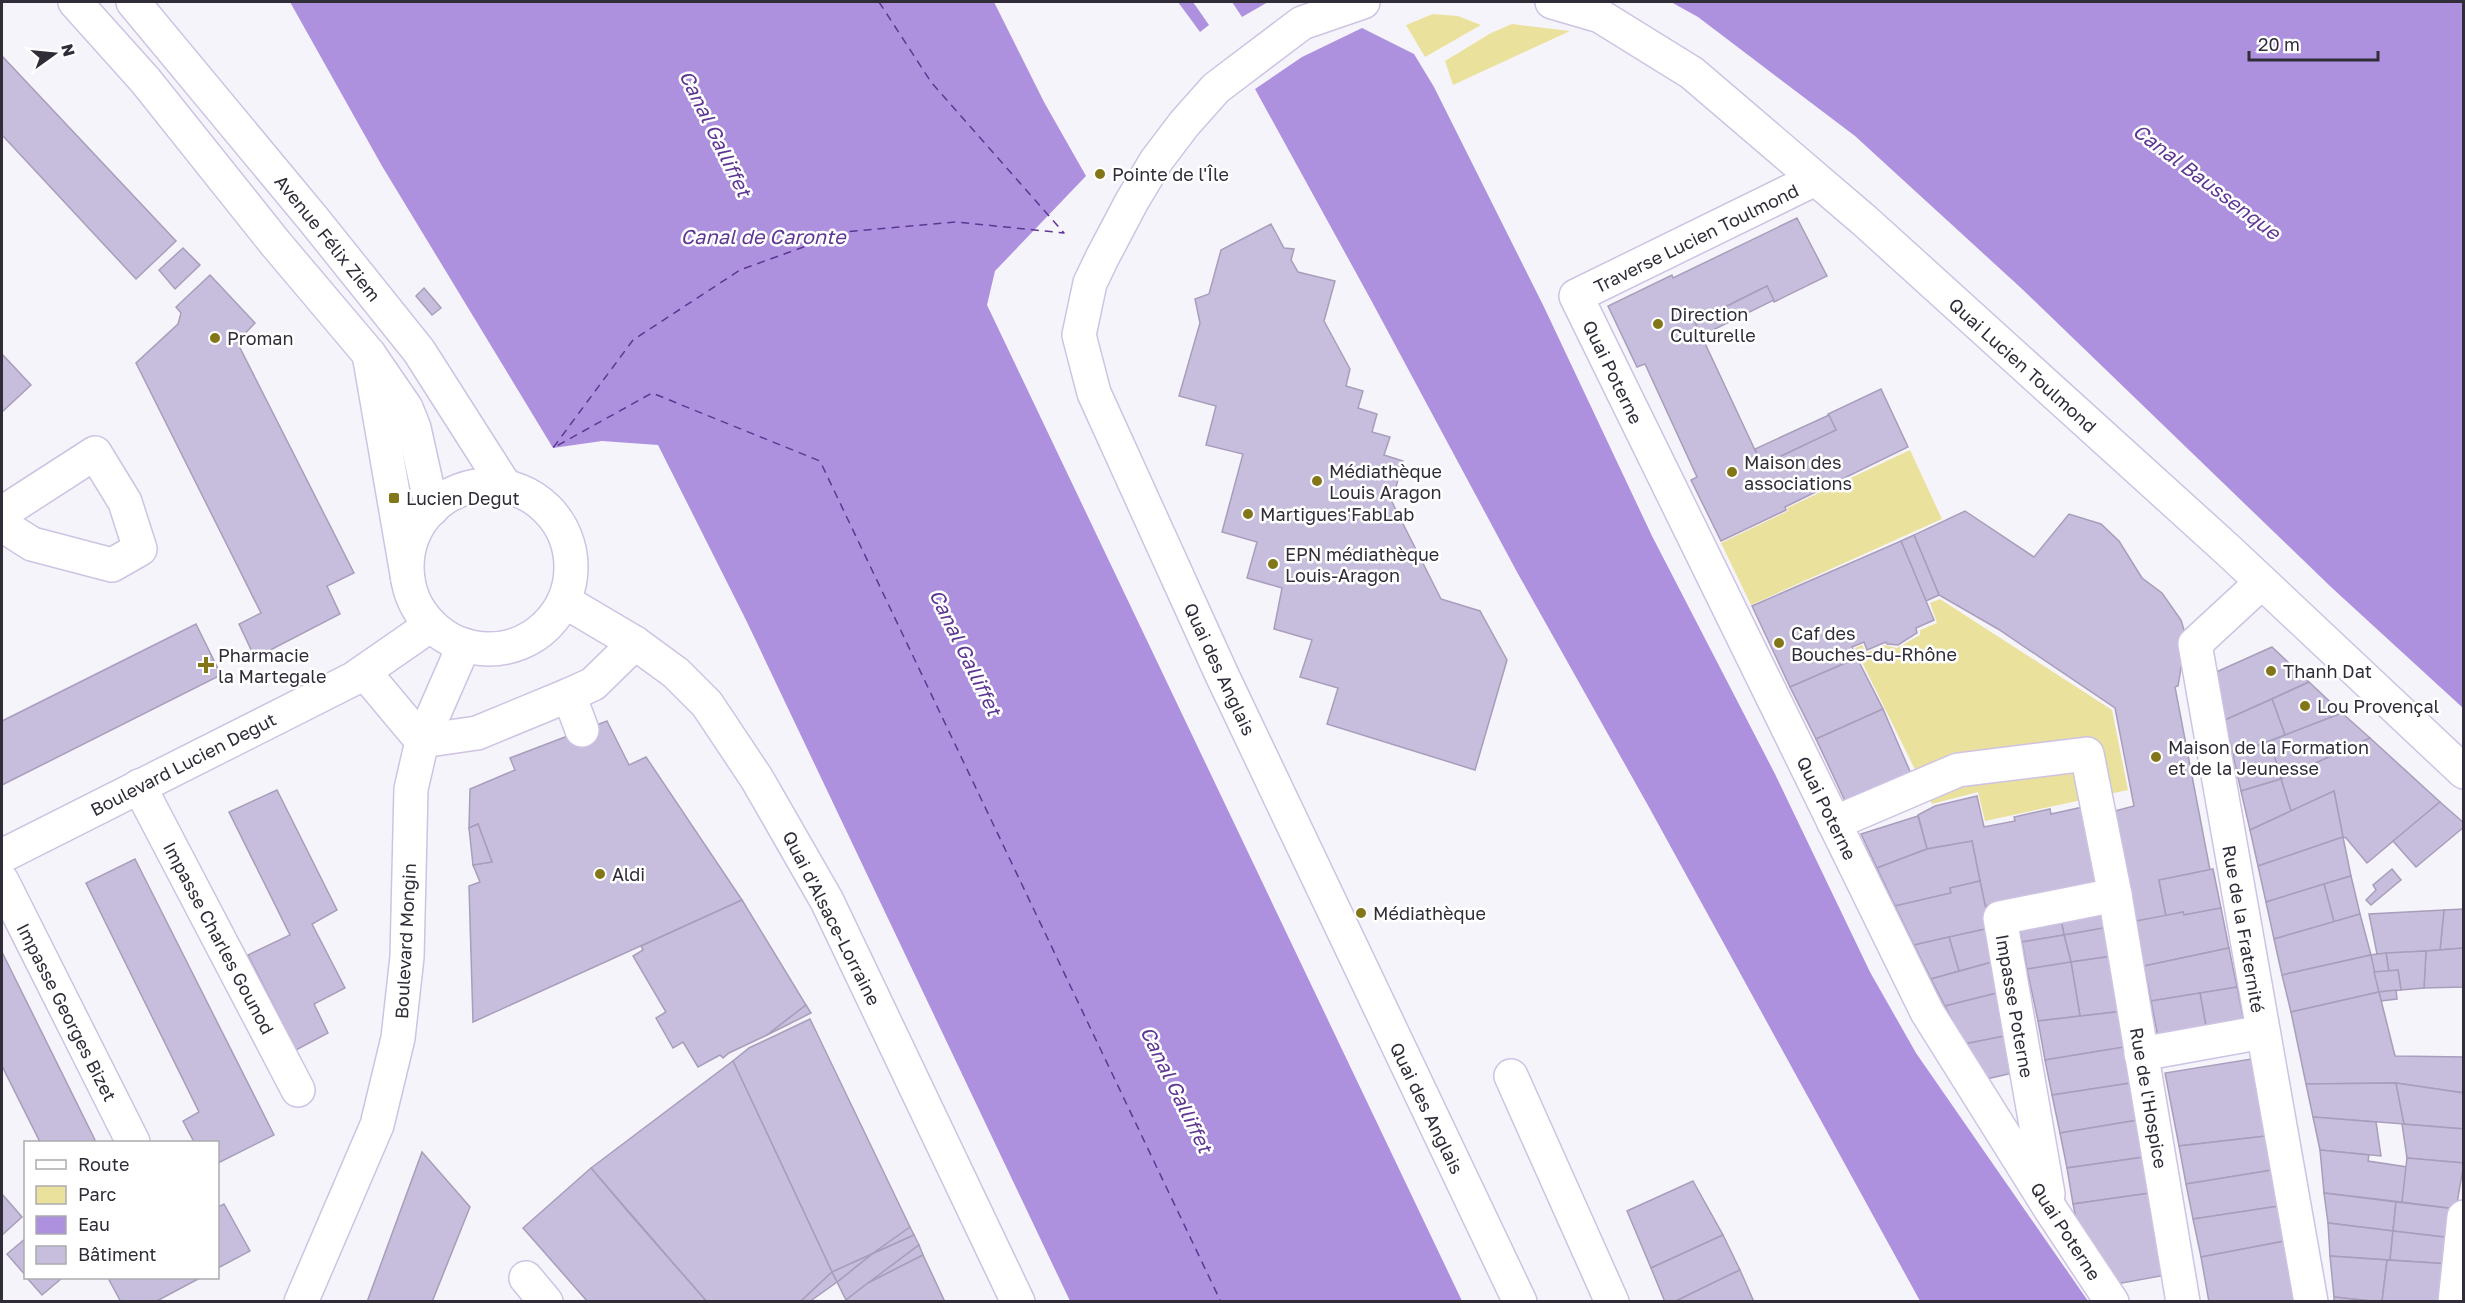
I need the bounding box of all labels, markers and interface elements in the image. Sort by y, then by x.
north arrow [24,24,84,84]
scale bar [2249,24,2378,62]
text: 20 m [2258,33,2300,55]
text: N [57,42,80,59]
water label: Canal Galliffet [675,66,758,202]
water label: Canal Baussenque [2129,118,2286,245]
place label: Pointe de l'Île [1112,163,1229,185]
marker: Pointe de l'Île [1093,167,1107,181]
street label: Avenue Félix Ziem [270,170,386,306]
street label: Traverse Lucien Toulmond [1590,179,1802,297]
water label: Canal de Caronte [681,224,847,248]
street label: Quai Lucien Toulmond [1945,293,2101,437]
place label: Direction Culturelle [1670,303,1756,346]
street label: Quai Poterne [1578,317,1648,427]
marker: Direction Culturelle [1651,317,1665,331]
place label: Proman [227,327,294,349]
marker: Proman [208,331,222,345]
place label: Maison des associations [1744,451,1852,494]
place label: Médiathèque Louis Aragon [1329,460,1442,503]
marker: Maison des associations [1725,465,1739,479]
marker: Médiathèque Louis Aragon [1310,474,1324,488]
place label: Lucien Degut [406,487,520,509]
marker: Lucien Degut [387,491,401,505]
place label: Martigues'FabLab [1260,503,1414,525]
marker: Martigues'FabLab [1241,507,1255,521]
place label: EPN médiathèque Louis-Aragon [1285,543,1439,586]
marker: EPN médiathèque Louis-Aragon [1266,557,1280,571]
water label: Canal Galliffet [925,585,1008,721]
street label: Quai des Anglais [1180,599,1260,739]
place label: Caf des Bouches-du-Rhône [1791,622,1957,665]
marker: Caf des Bouches-du-Rhône [1772,636,1786,650]
place label: Pharmacie la Martegale [218,644,326,687]
marker: Pharmacie la Martegale [199,658,213,672]
place label: Thanh Dat [2283,660,2372,682]
marker: Thanh Dat [2264,664,2278,678]
place label: Lou Provençal [2317,695,2440,717]
marker: Lou Provençal [2298,699,2312,713]
street label: Boulevard Lucien Degut [87,708,279,820]
place label: Maison de la Formation et de la Jeunesse [2168,736,2369,779]
marker: Maison de la Formation et de la Jeunesse [2149,750,2163,764]
street label: Quai Poterne [1792,753,1862,863]
street label: Quai d'Alsace-Lorraine [778,827,886,1009]
street label: Impasse Charles Gounod [159,838,279,1038]
street label: Rue de la Fraternité [2218,843,2270,1015]
street label: Boulevard Mongin [390,863,420,1019]
place label: Aldi [612,863,645,885]
marker: Aldi [593,867,607,881]
place label: Médiathèque [1373,902,1486,924]
marker: Médiathèque [1354,906,1368,920]
street label: Impasse Georges Bizet [13,919,121,1105]
street label: Impasse Poterne [1992,932,2038,1080]
water label: Canal Galliffet [1136,1022,1219,1158]
street label: Rue de l'Hospice [2126,1026,2172,1170]
street label: Quai des Anglais [1386,1039,1468,1177]
legend [24,1141,219,1279]
text: Route [78,1153,129,1175]
street label: Quai Poterne [2026,1178,2106,1284]
text: Parc [78,1183,117,1205]
text: Eau [78,1213,110,1235]
text: Bâtiment [78,1243,157,1265]

